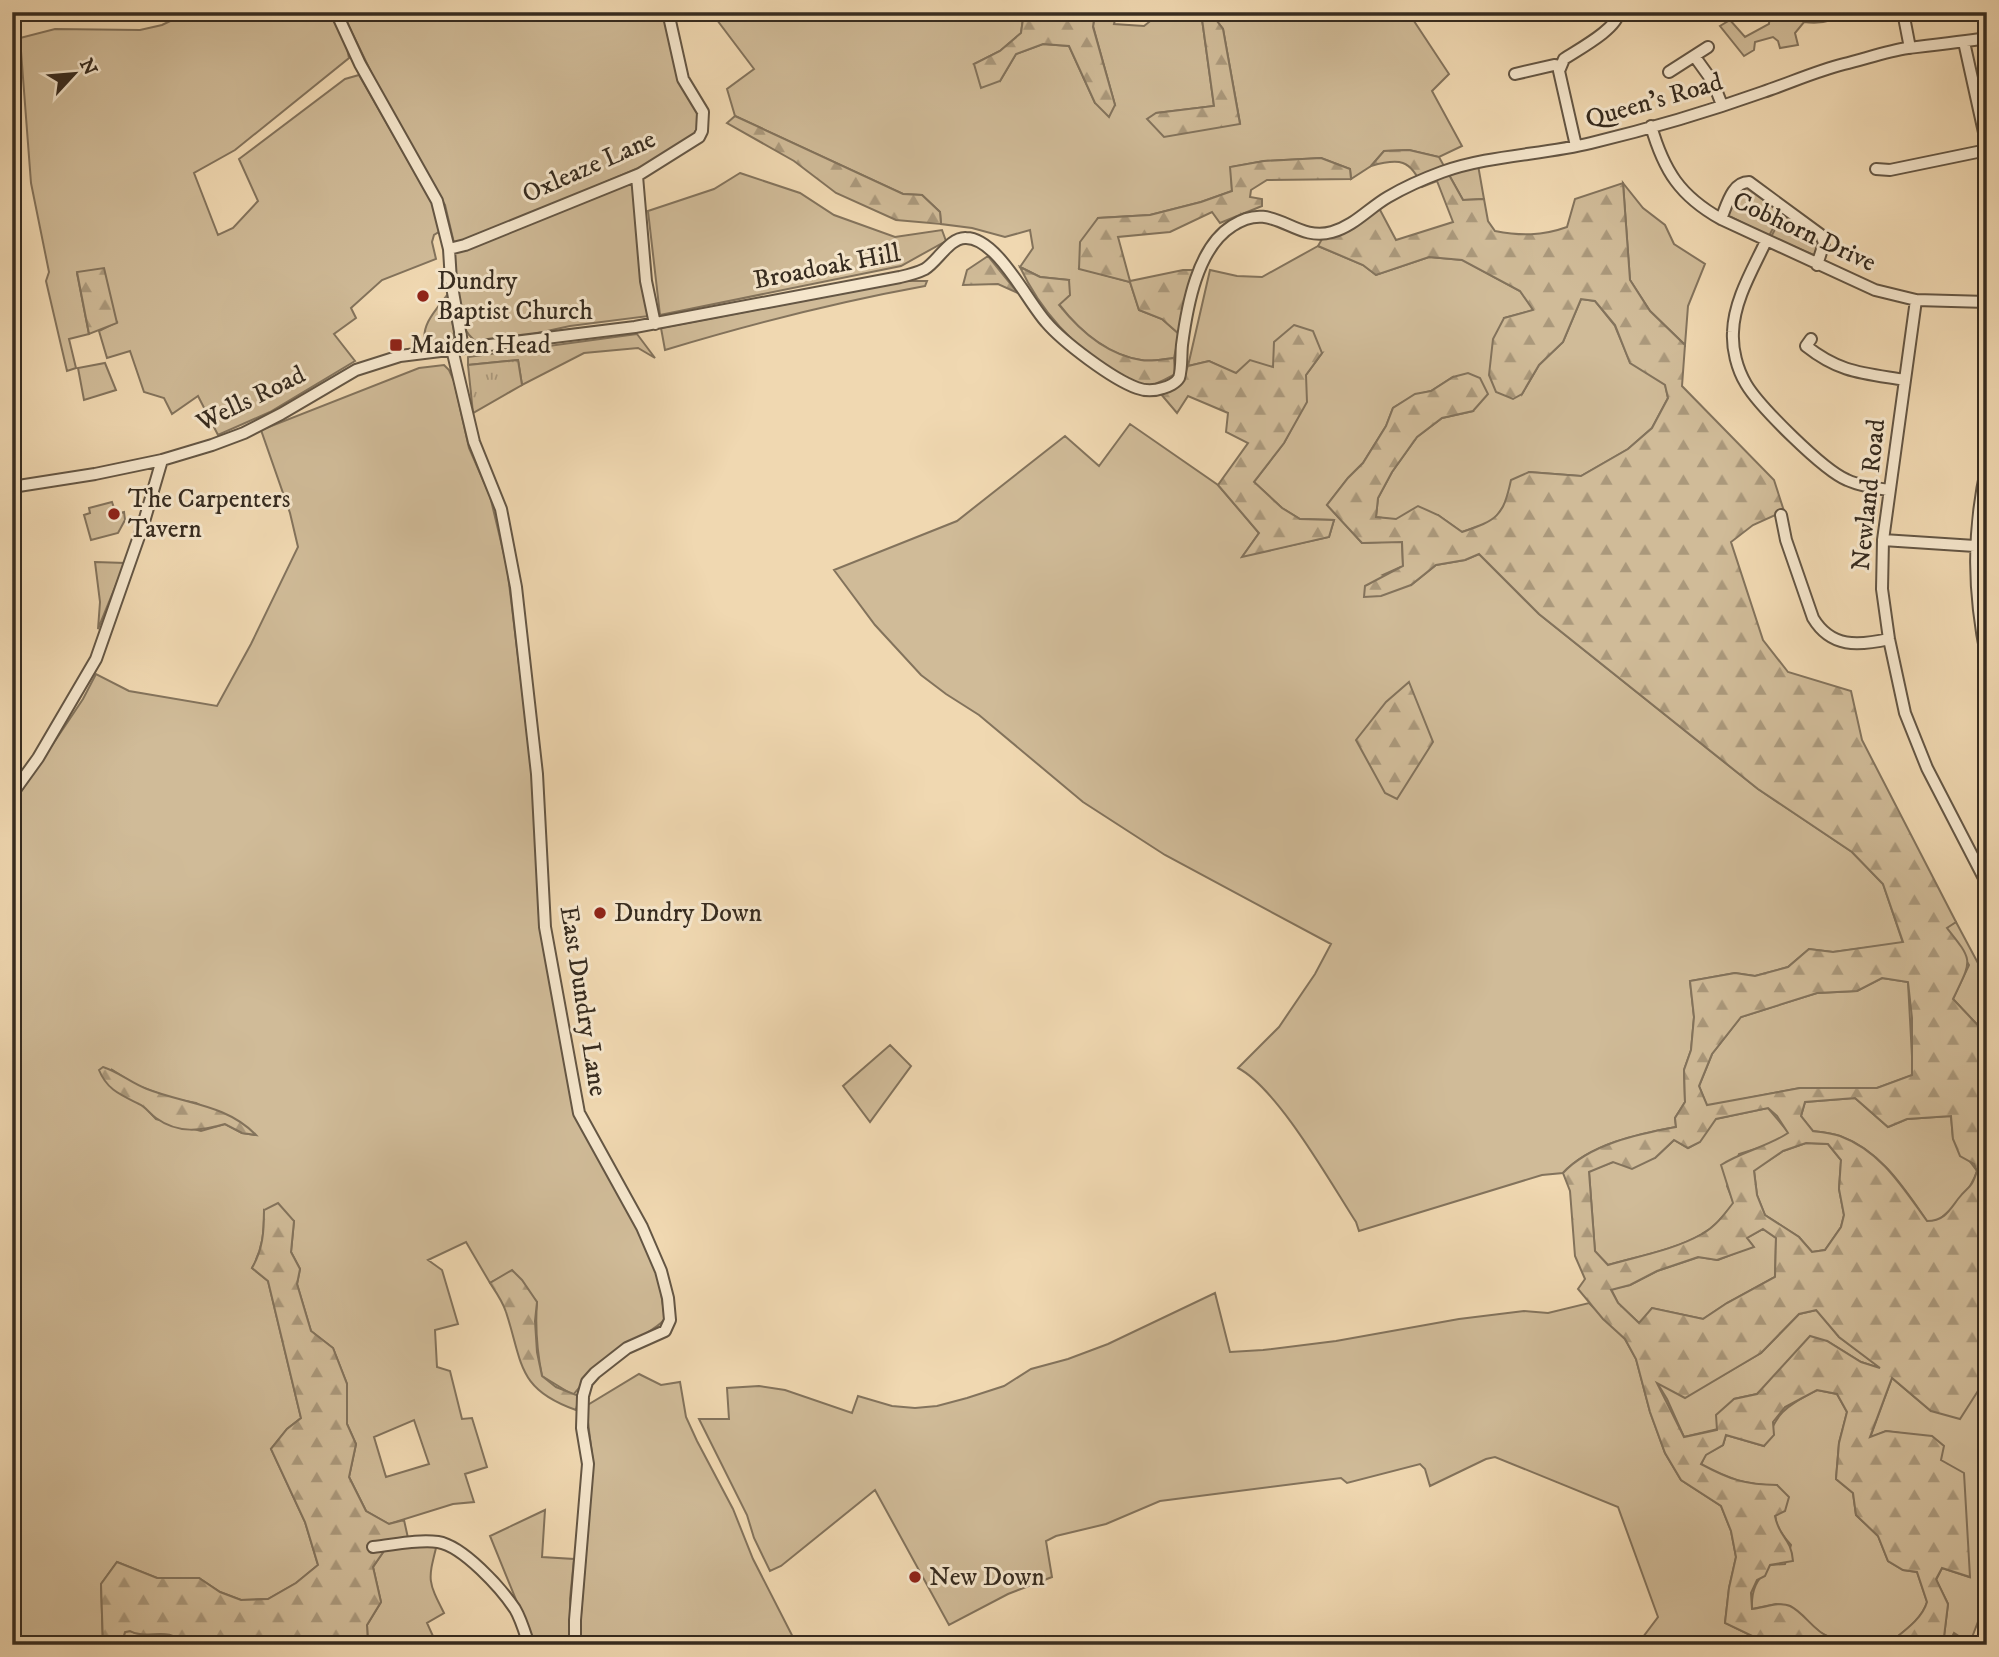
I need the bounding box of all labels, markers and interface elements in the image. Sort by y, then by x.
north arrow [38,38,108,108]
text: N [74,55,102,80]
street label: Queen's Road [1582,66,1726,136]
street label: Oxleaze Lane [517,123,661,211]
street label: Cobhorn Drive [1727,184,1881,280]
street label: Broadoak Hill [751,237,903,297]
place label: Dundry Baptist Church [437,265,593,328]
marker: Dundry Baptist Church [415,288,431,304]
place label: Maiden Head [410,329,551,362]
marker: Maiden Head [388,337,404,353]
street label: Wells Road [190,359,311,440]
street label: Newland Road [1845,417,1893,573]
place label: The Carpenters Tavern [128,483,290,546]
marker: The Carpenters Tavern [106,506,122,522]
place label: Dundry Down [614,897,763,930]
street label: East Dundry Lane [552,904,614,1098]
marker: Dundry Down [592,905,608,921]
place label: New Down [929,1561,1045,1594]
marker: New Down [907,1569,923,1585]

